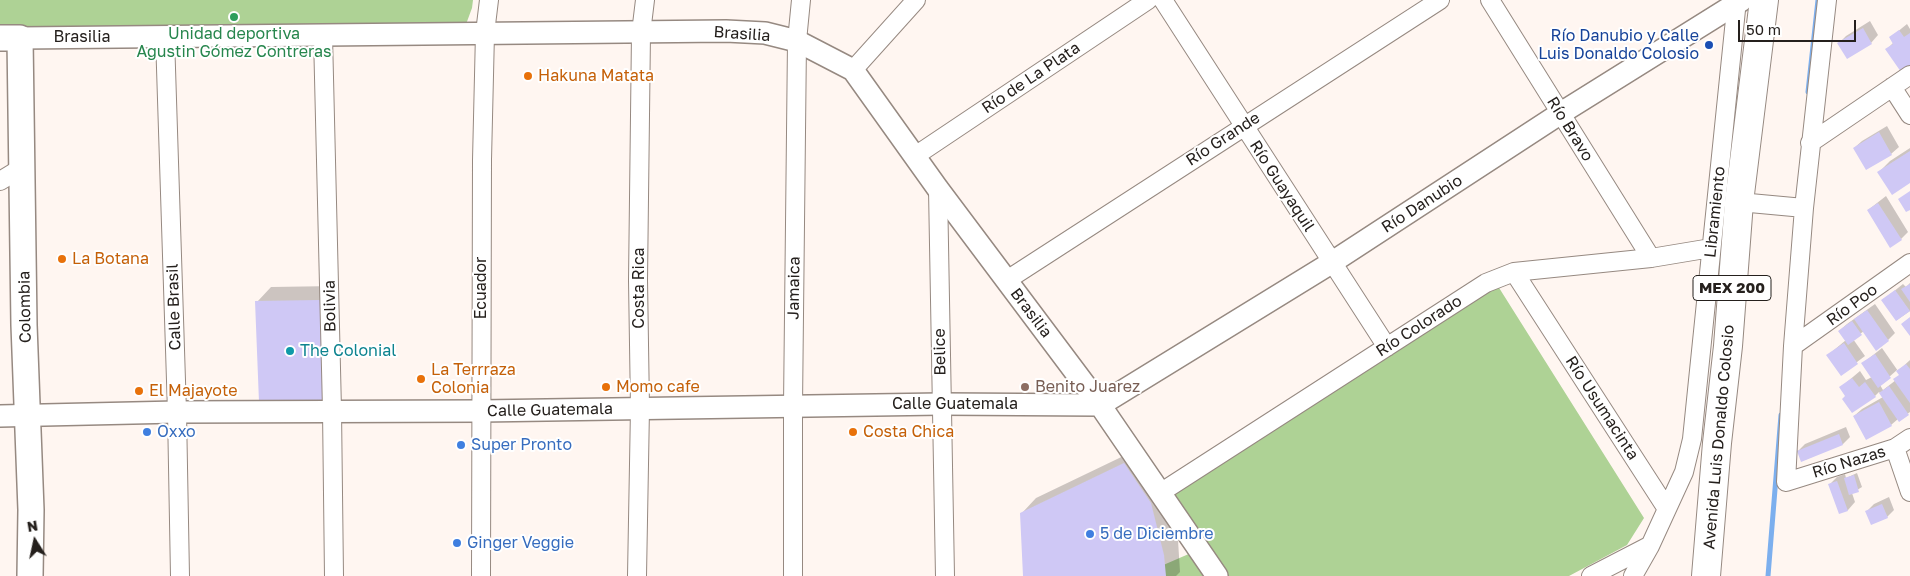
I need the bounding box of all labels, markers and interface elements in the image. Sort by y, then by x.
scale bar [1740,10,1858,42]
marker: Unidad deportiva Agustin Gómez Contreras [228,11,240,23]
text: 50 m [1746,20,1781,38]
street label: Brasilia [713,22,771,46]
place label: Unidad deportiva Agustin Gómez Contreras [136,24,332,62]
place label: Río Danubio y Calle Luis Donaldo Colosio [1538,26,1699,64]
street label: Brasilia [53,27,111,47]
street label: Río de La Plata [978,38,1084,118]
marker: Río Danubio y Calle Luis Donaldo Colosio [1703,39,1715,51]
place label: Hakuna Matata [538,66,654,86]
marker: Hakuna Matata [522,70,534,82]
street label: Río Bravo [1543,93,1597,165]
street label: Río Grande [1182,108,1264,170]
street label: Río Guayaquil [1245,137,1319,235]
street label: Libramiento [1701,165,1729,259]
street label: Río Danubio [1378,171,1466,237]
street label: Costa Rica [629,247,649,329]
place label: La Botana [72,249,149,269]
marker: La Botana [56,253,68,265]
street label: Jamaica [784,256,804,320]
street label: Ecuador [471,257,491,319]
street label: Calle Brasil [163,263,185,351]
street label: Colombia [15,271,35,343]
road number: MEX 200 [1693,276,1771,300]
street label: Bolivia [320,280,340,332]
street label: Río Poo [1823,280,1881,330]
street label: Brasilia [1006,284,1056,342]
street label: Río Colorado [1373,291,1465,361]
street label: Avenida Luis Donaldo Colosio [1700,324,1738,550]
street label: Belice [930,328,950,376]
place label: The Colonial [300,341,396,361]
marker: The Colonial [284,345,296,357]
street label: Río Usumacinta [1561,352,1643,464]
place label: La Terrraza Colonia [431,360,516,398]
marker: La Terrraza Colonia [415,373,427,385]
place label: Momo cafe [616,377,700,397]
place label: Benito Juarez [1035,377,1140,397]
place label: El Majayote [149,381,238,401]
marker: Momo cafe [600,381,612,393]
marker: Benito Juarez [1019,381,1031,393]
marker: El Majayote [133,385,145,397]
street label: Calle Guatemala [892,394,1018,414]
street label: Calle Guatemala [487,399,613,421]
place label: Oxxo [157,422,196,442]
place label: Costa Chica [863,422,954,442]
marker: Oxxo [141,426,153,438]
marker: Costa Chica [847,426,859,438]
place label: Super Pronto [471,435,572,455]
marker: Super Pronto [455,439,467,451]
street label: Río Nazas [1810,442,1888,482]
north arrow [10,516,60,566]
text: N [26,516,39,535]
place label: 5 de Diciembre [1100,524,1214,544]
marker: 5 de Diciembre [1084,528,1096,540]
place label: Ginger Veggie [467,533,574,553]
marker: Ginger Veggie [451,537,463,549]

